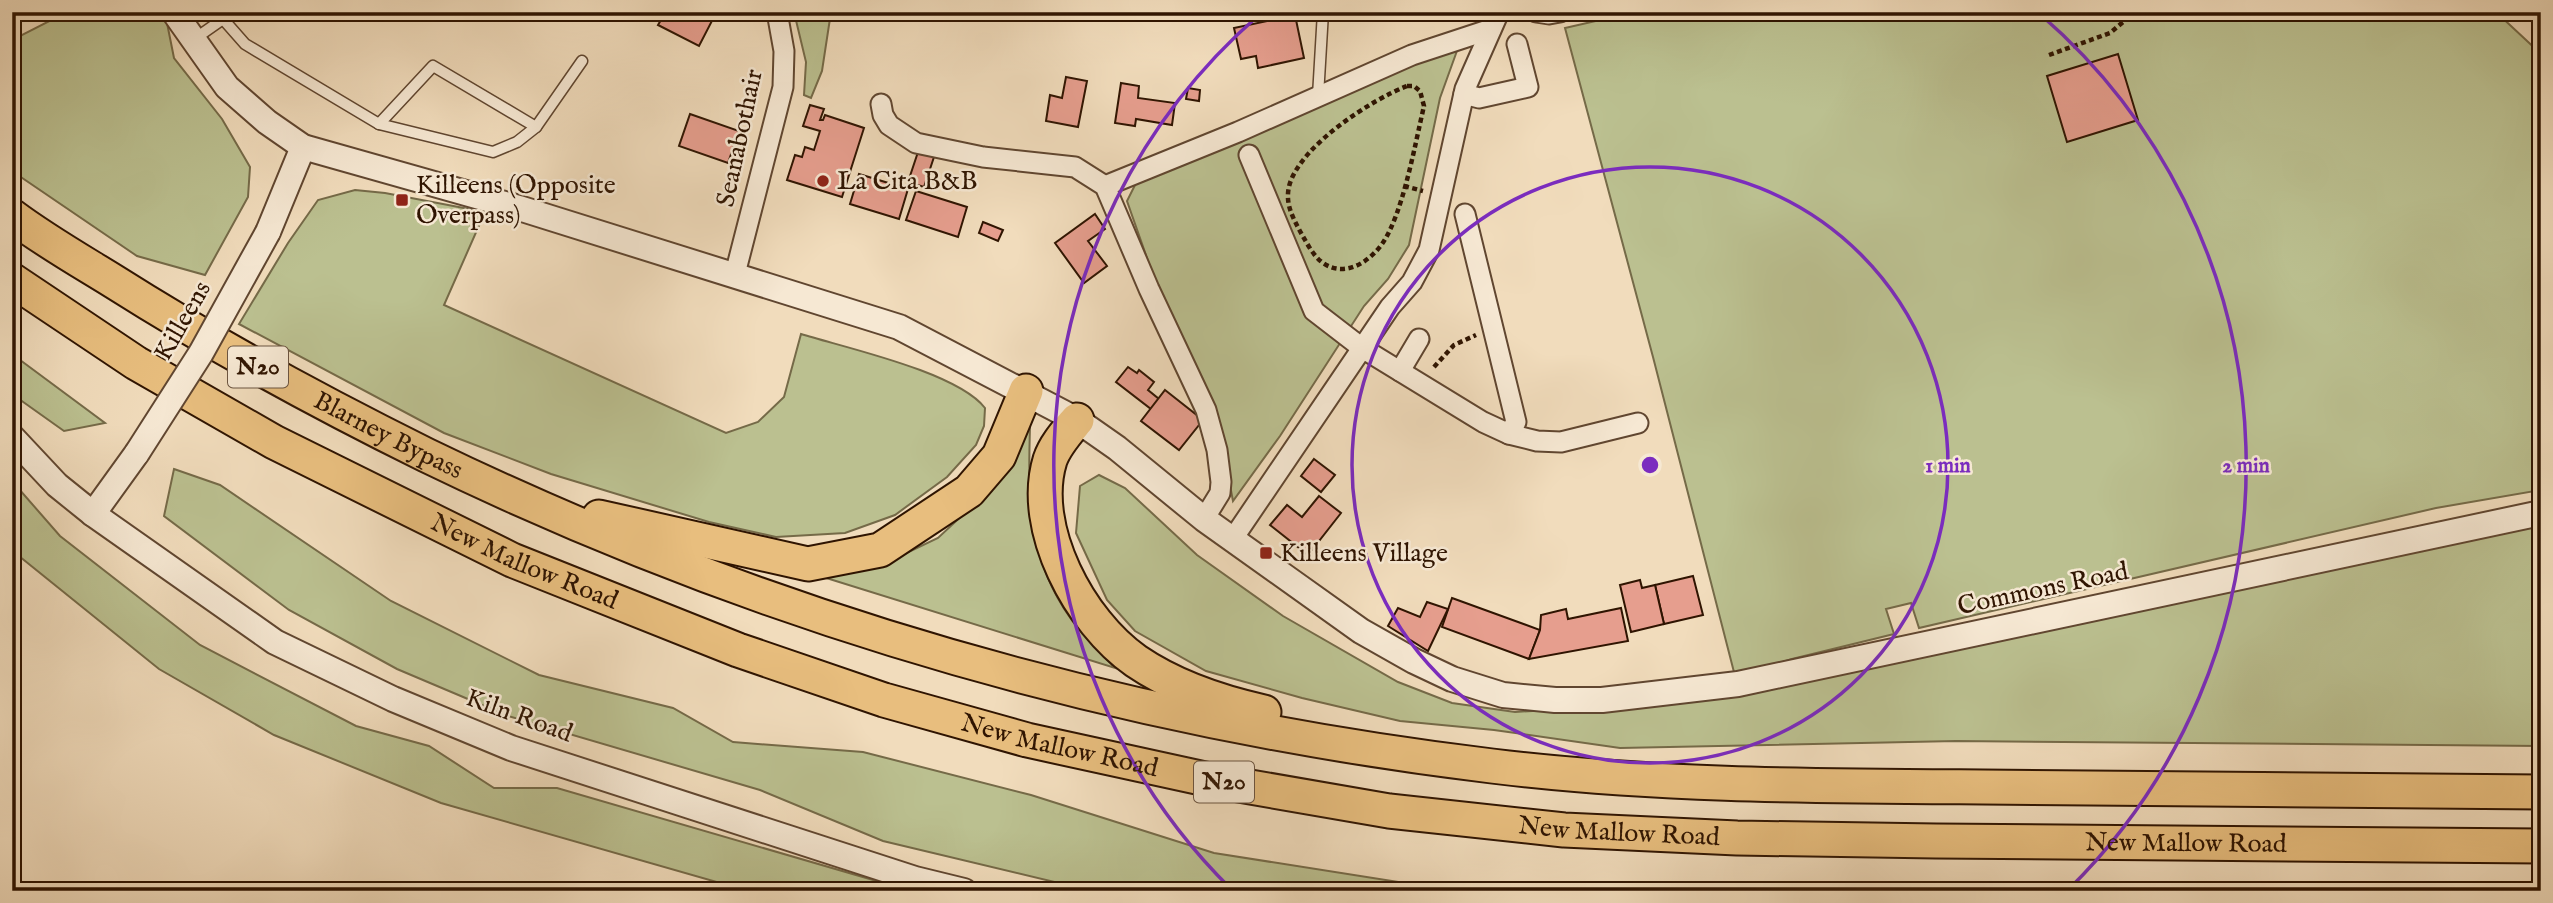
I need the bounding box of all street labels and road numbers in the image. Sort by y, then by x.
street label: Seanabothair [709,66,771,210]
street label: Killeens [147,275,219,367]
road number: N20 [228,346,288,388]
street label: Blarney Bypass [308,384,468,487]
street label: New Mallow Road [425,506,623,617]
street label: Commons Road [1954,555,2132,623]
street label: Kiln Road [461,681,577,751]
street label: New Mallow Road [957,706,1161,785]
road number: N20 [1194,762,1254,802]
street label: New Mallow Road [1517,809,1721,854]
street label: New Mallow Road [2085,826,2287,860]

